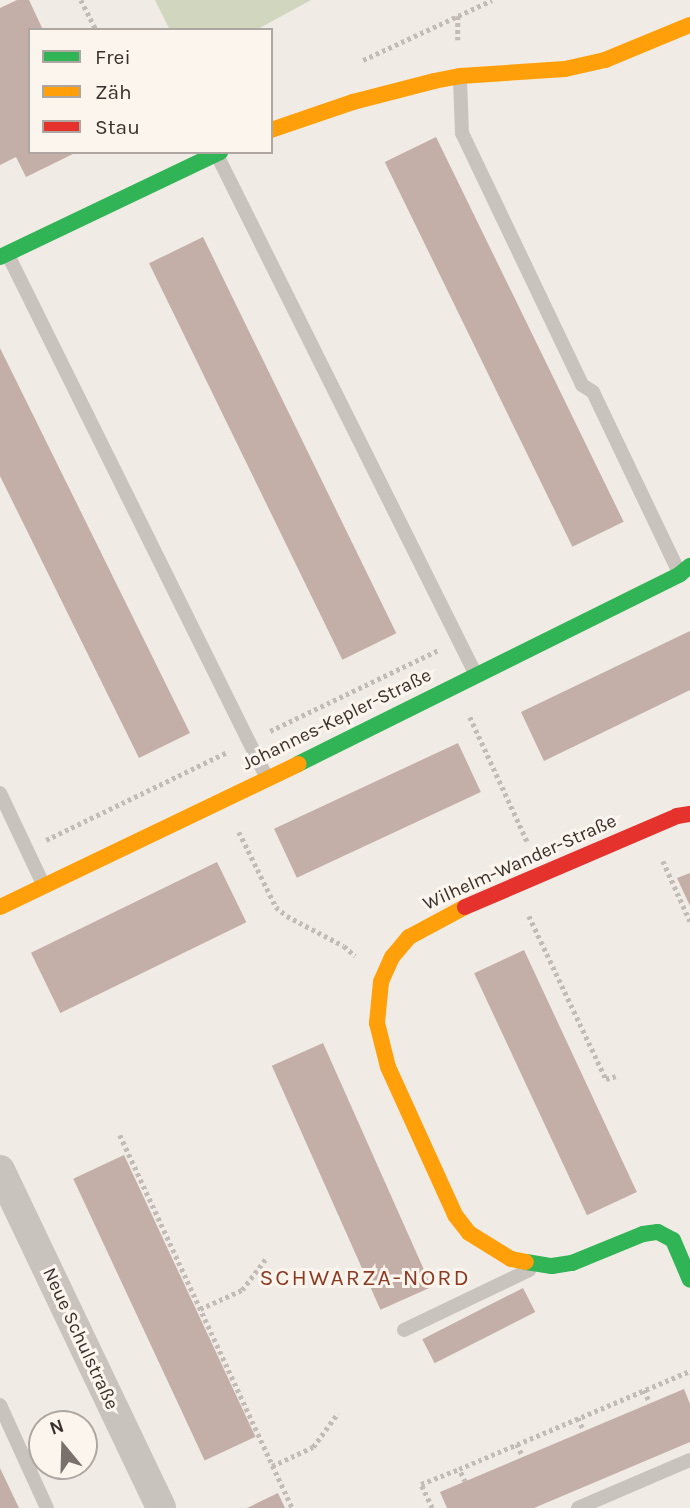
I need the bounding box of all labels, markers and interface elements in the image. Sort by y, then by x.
legend [28,28,273,154]
text: Frei [95,45,131,69]
text: Zäh [95,80,132,104]
text: Stau [95,115,140,139]
street label: Johannes-Kepler-Straße [239,664,435,776]
street label: Wilhelm-Wander-Straße [420,810,620,916]
street label: Neue Schulstraße [37,1264,123,1414]
district label: SCHWARZA-NORD [261,1264,469,1292]
north arrow [28,1410,98,1480]
text: N [47,1414,67,1440]

